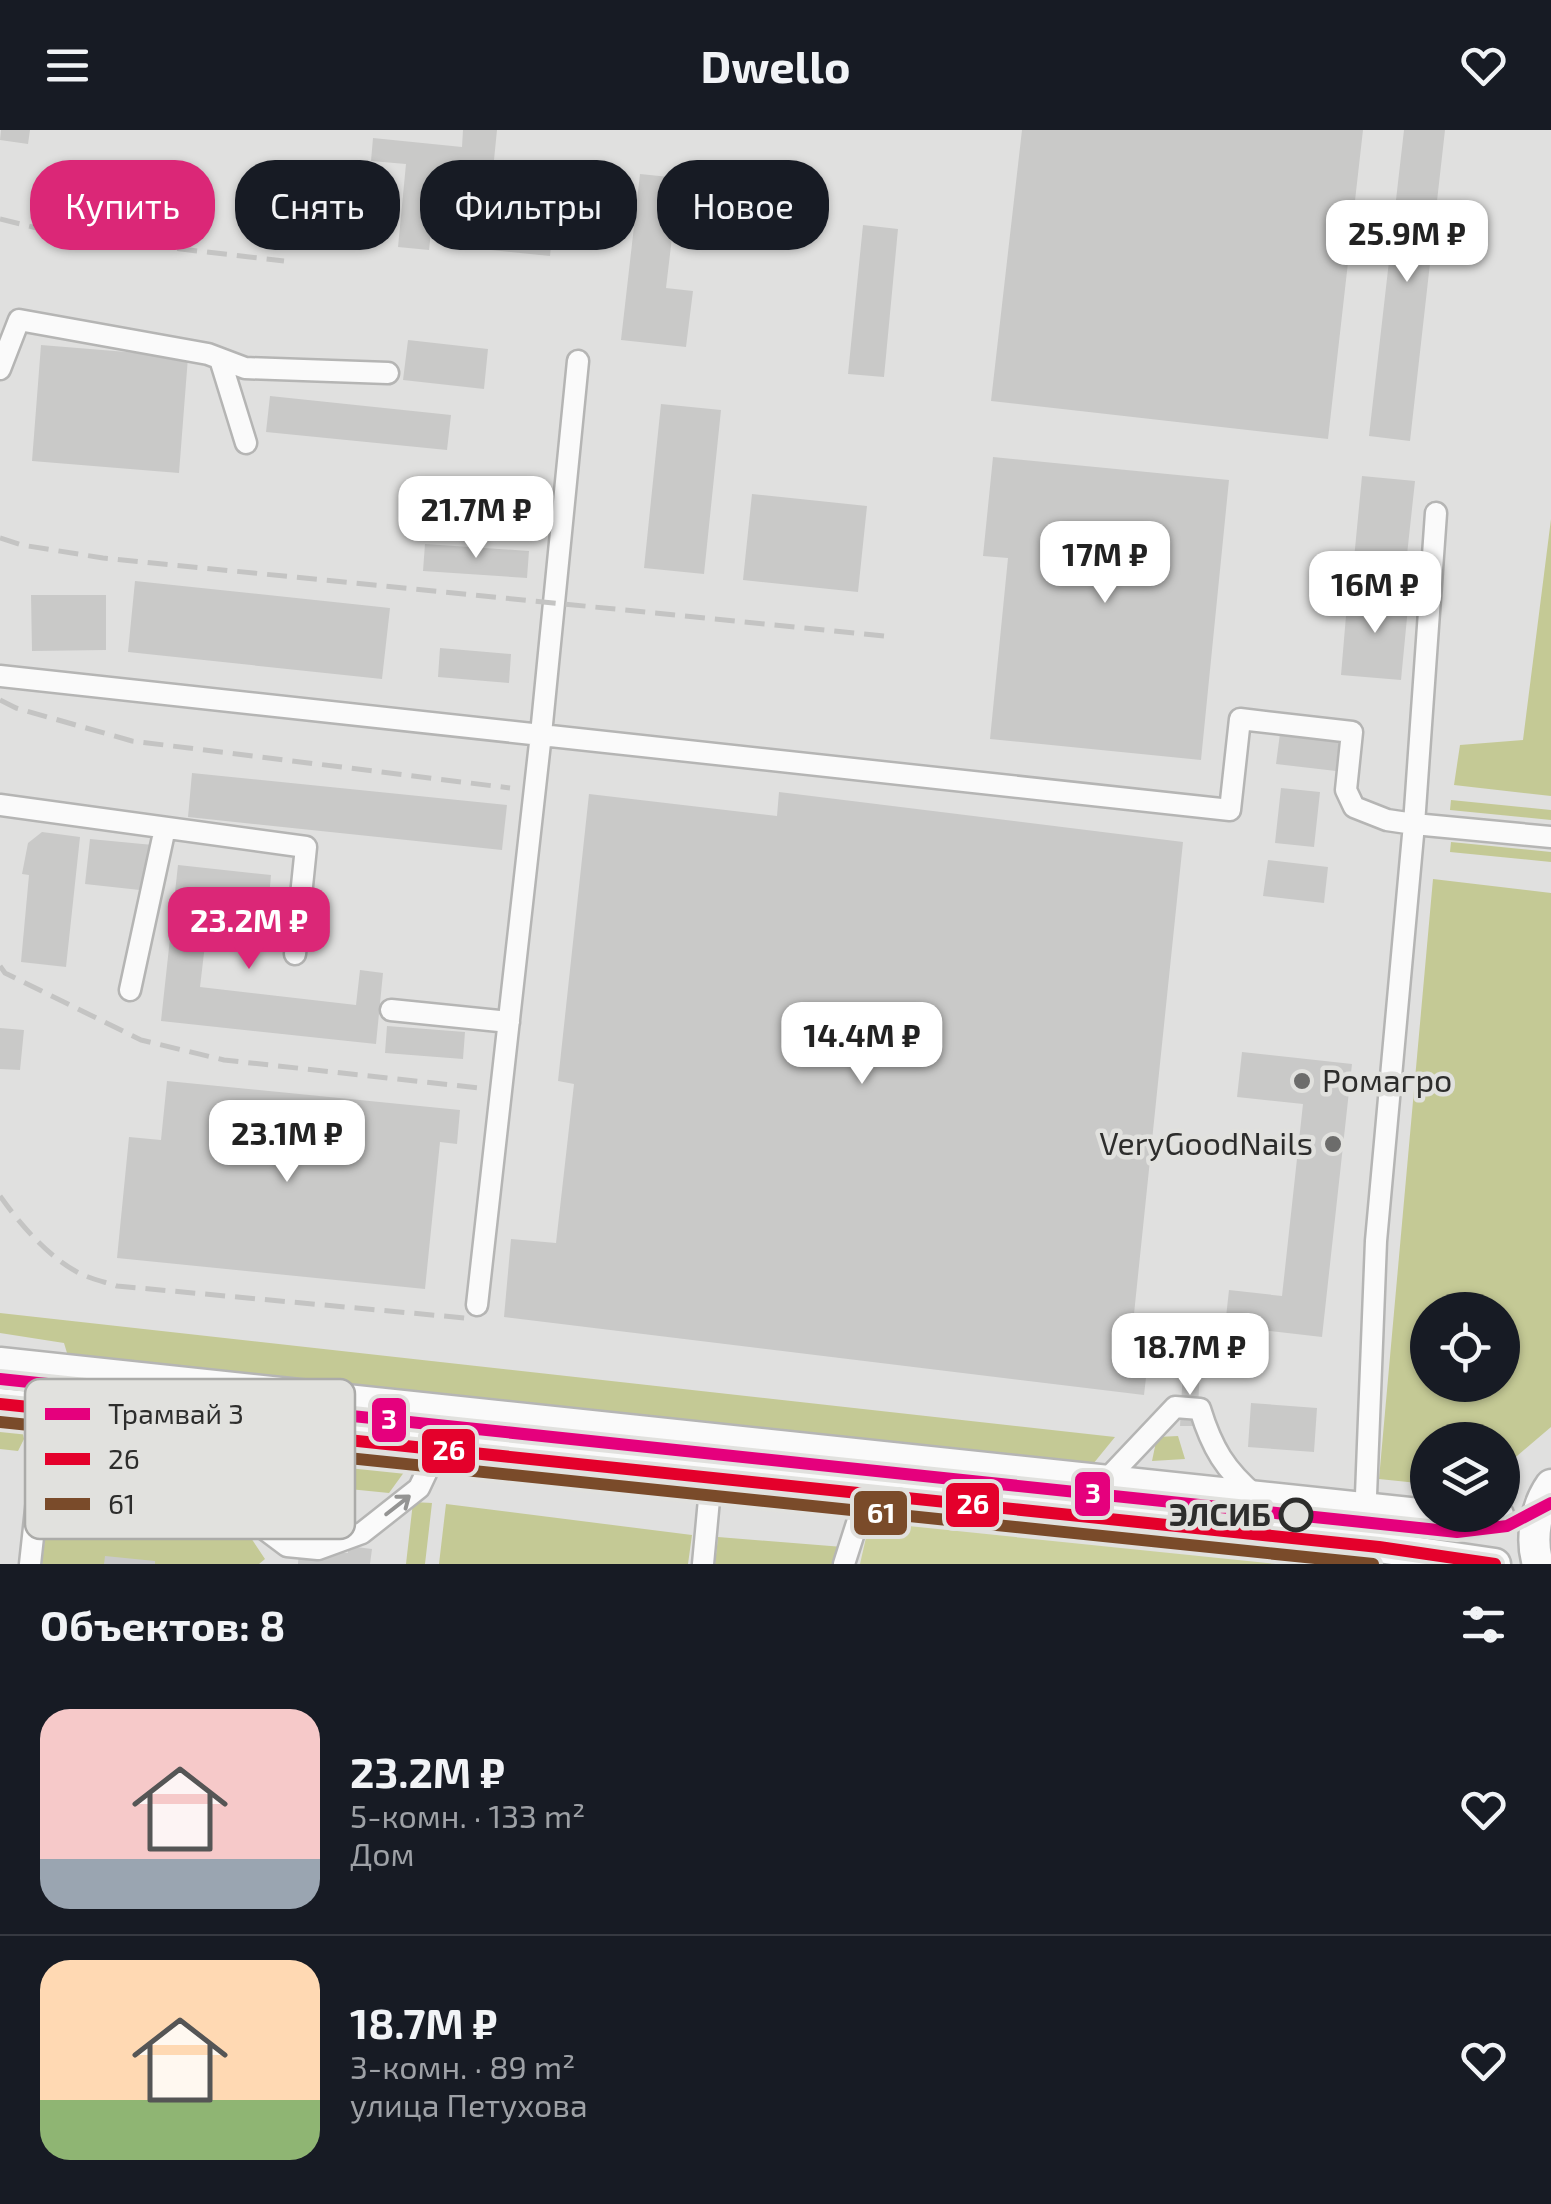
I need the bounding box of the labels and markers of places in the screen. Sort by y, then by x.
pin: 25.9M ₽ [1315,200,1499,285]
pin: 21.7M ₽ [384,476,568,561]
pin: 17M ₽ [1035,521,1175,606]
pin: 16M ₽ [1305,551,1445,636]
pin: 23.2M ₽ [157,887,341,972]
pin: 14.4M ₽ [770,1002,954,1087]
place label: Ромагро [1322,1060,1452,1098]
marker: Ромагро [1291,1070,1313,1092]
pin: 23.1M ₽ [195,1100,379,1185]
place label: VeryGoodNails [1099,1123,1313,1161]
marker: VeryGoodNails [1322,1133,1344,1155]
pin: 18.7M ₽ [1098,1313,1282,1398]
place label: ЭЛСИБ [1169,1494,1271,1532]
marker: ЭЛСИБ [1280,1499,1312,1531]

